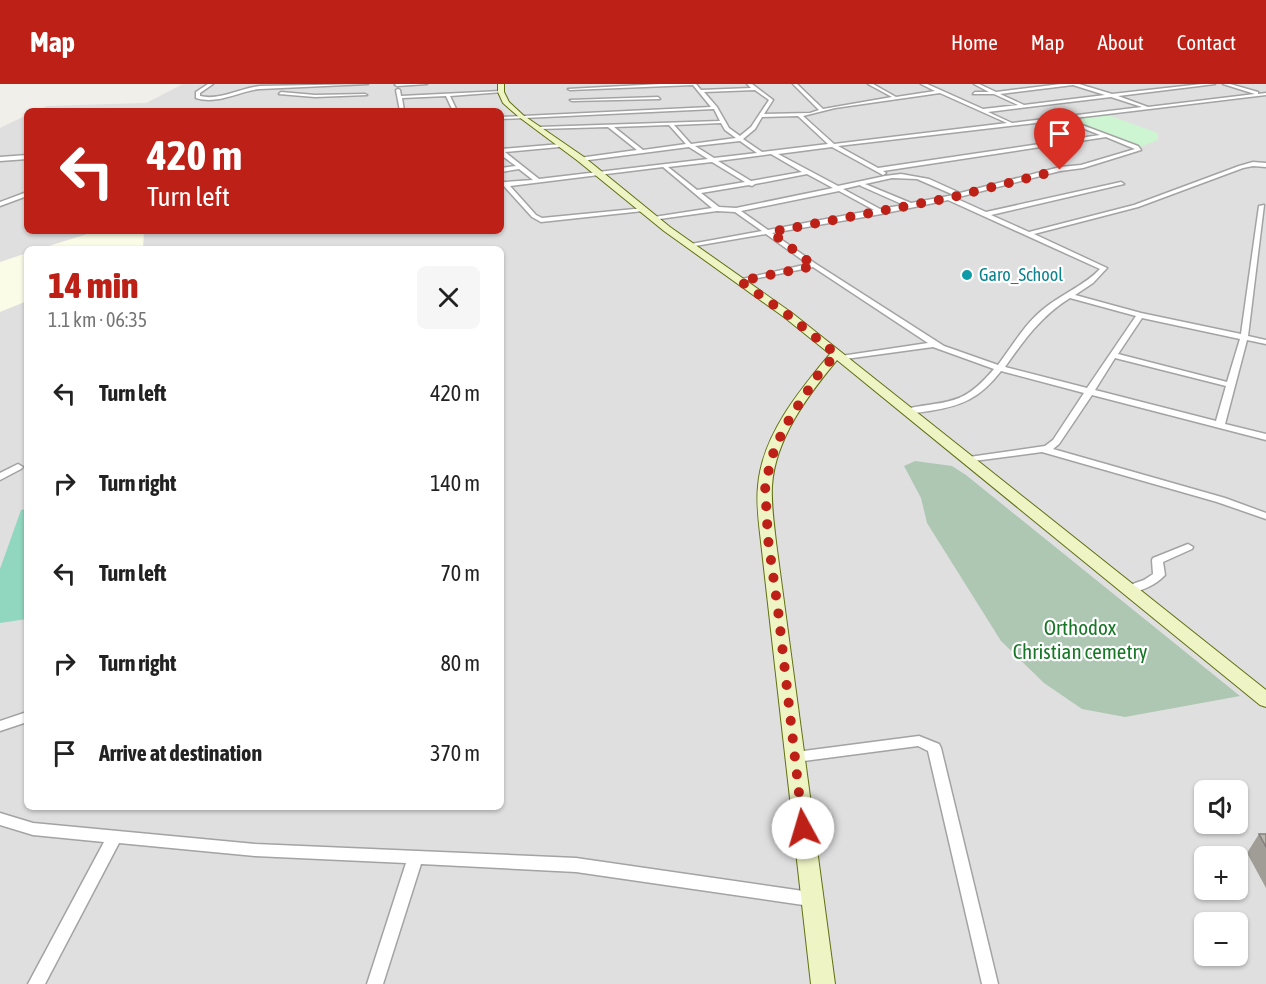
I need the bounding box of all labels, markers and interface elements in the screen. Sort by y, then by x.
text: Map [30,26,75,58]
text: Home [951,30,998,54]
text: Map [1031,30,1065,54]
text: About [1098,30,1144,54]
text: Contact [1177,30,1236,54]
pin [1034,108,1085,170]
icon: arrive [1043,117,1076,150]
text: 420 m [147,131,242,179]
icon: left [48,132,126,210]
text: Turn left [147,181,230,212]
text: 14 min [48,264,138,306]
place label: Garo_School [979,264,1063,285]
button: close [417,266,480,329]
marker: Garo_School [960,268,974,282]
text: 1.1 km · 06:35 [48,308,147,331]
icon: left [48,377,81,410]
text: Turn left [99,380,166,406]
text: 420 m [430,380,480,406]
icon: right [48,467,81,500]
text: Turn right [99,470,176,496]
text: 140 m [430,470,480,496]
icon: left [48,557,81,590]
text: Turn left [99,560,166,586]
text: 70 m [440,560,480,586]
park label: Orthodox Christian cemetry [1013,615,1148,663]
icon: right [48,647,81,680]
text: Turn right [99,650,176,676]
text: 80 m [440,650,480,676]
icon: arrive [48,737,81,770]
text: Arrive at destination [99,740,262,766]
text: 370 m [430,740,480,766]
map controls [1194,780,1248,966]
button: sound [1194,780,1248,834]
position arrow [771,796,835,860]
button: + [1194,846,1248,900]
button: − [1194,912,1248,966]

